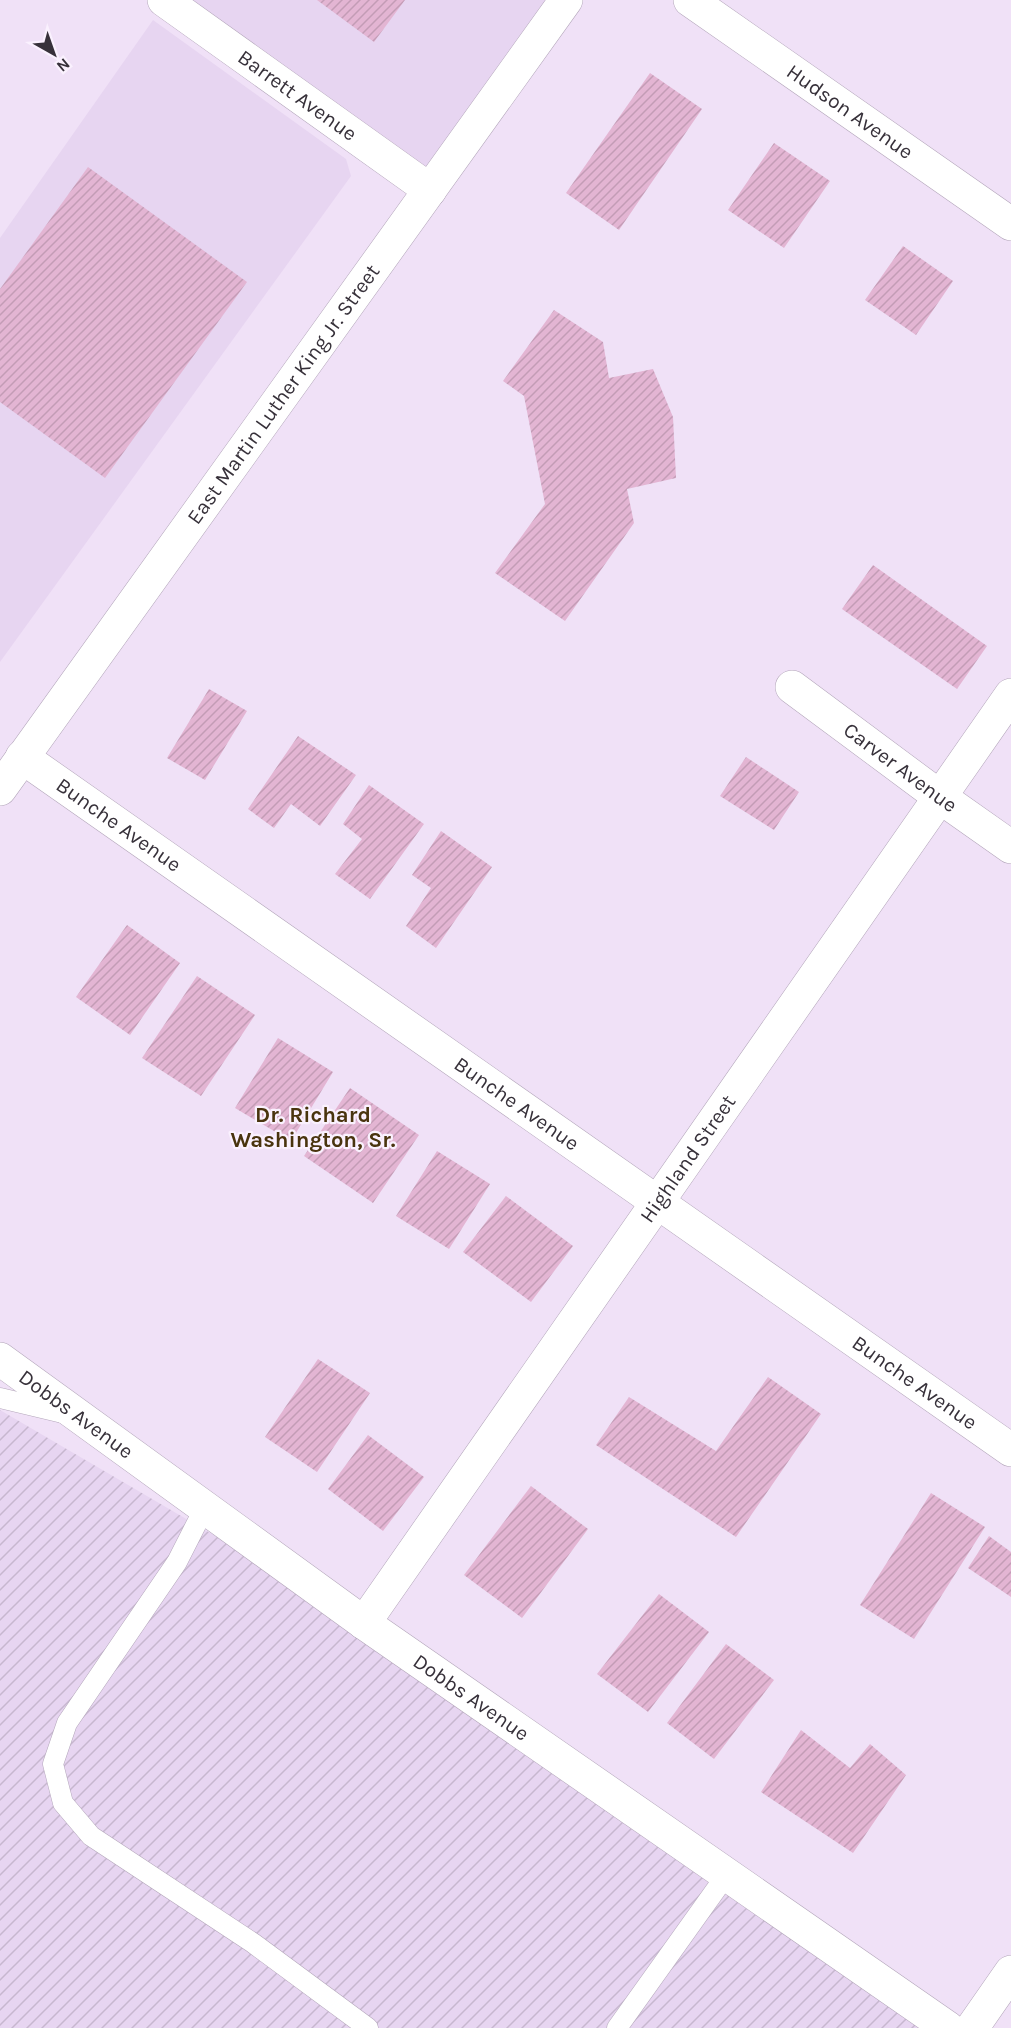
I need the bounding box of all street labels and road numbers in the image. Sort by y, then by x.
street label: Barrett Avenue [233,45,362,146]
street label: Hudson Avenue [782,59,918,164]
street label: East Martin Luther King Jr. Street [182,260,385,529]
street label: Carver Avenue [839,718,962,817]
street label: Bunche Avenue [52,773,186,877]
street label: Bunche Avenue [450,1052,584,1156]
street label: Highland Street [635,1090,741,1227]
street label: Bunche Avenue [848,1331,982,1434]
street label: Dobbs Avenue [14,1365,138,1464]
street label: Dobbs Avenue [409,1649,534,1746]

